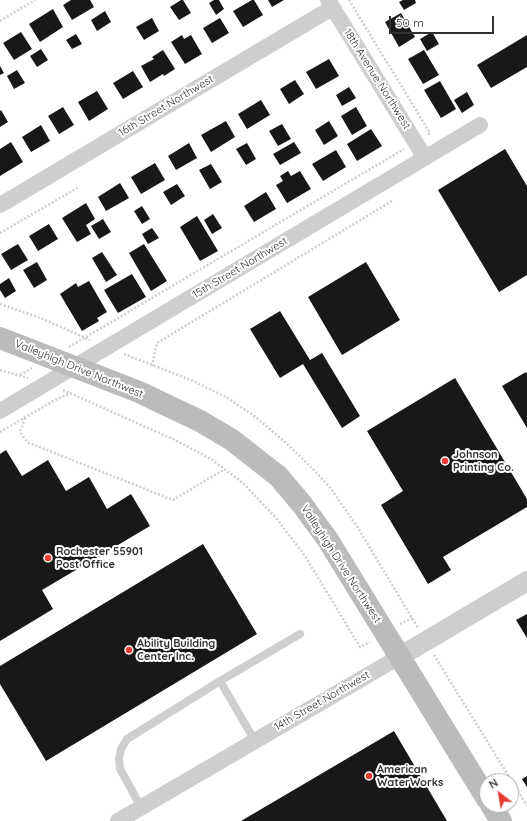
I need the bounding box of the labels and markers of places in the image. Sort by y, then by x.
place label: Johnson Printing Co. [453,448,514,474]
marker: Johnson Printing Co. [440,456,450,466]
place label: Rochester 55901 Post Office [56,545,143,571]
marker: Rochester 55901 Post Office [43,553,53,563]
place label: Ability Building Center Inc. [137,637,215,663]
marker: Ability Building Center Inc. [124,645,134,655]
place label: American WaterWorks [377,763,443,789]
marker: American WaterWorks [364,771,374,781]

